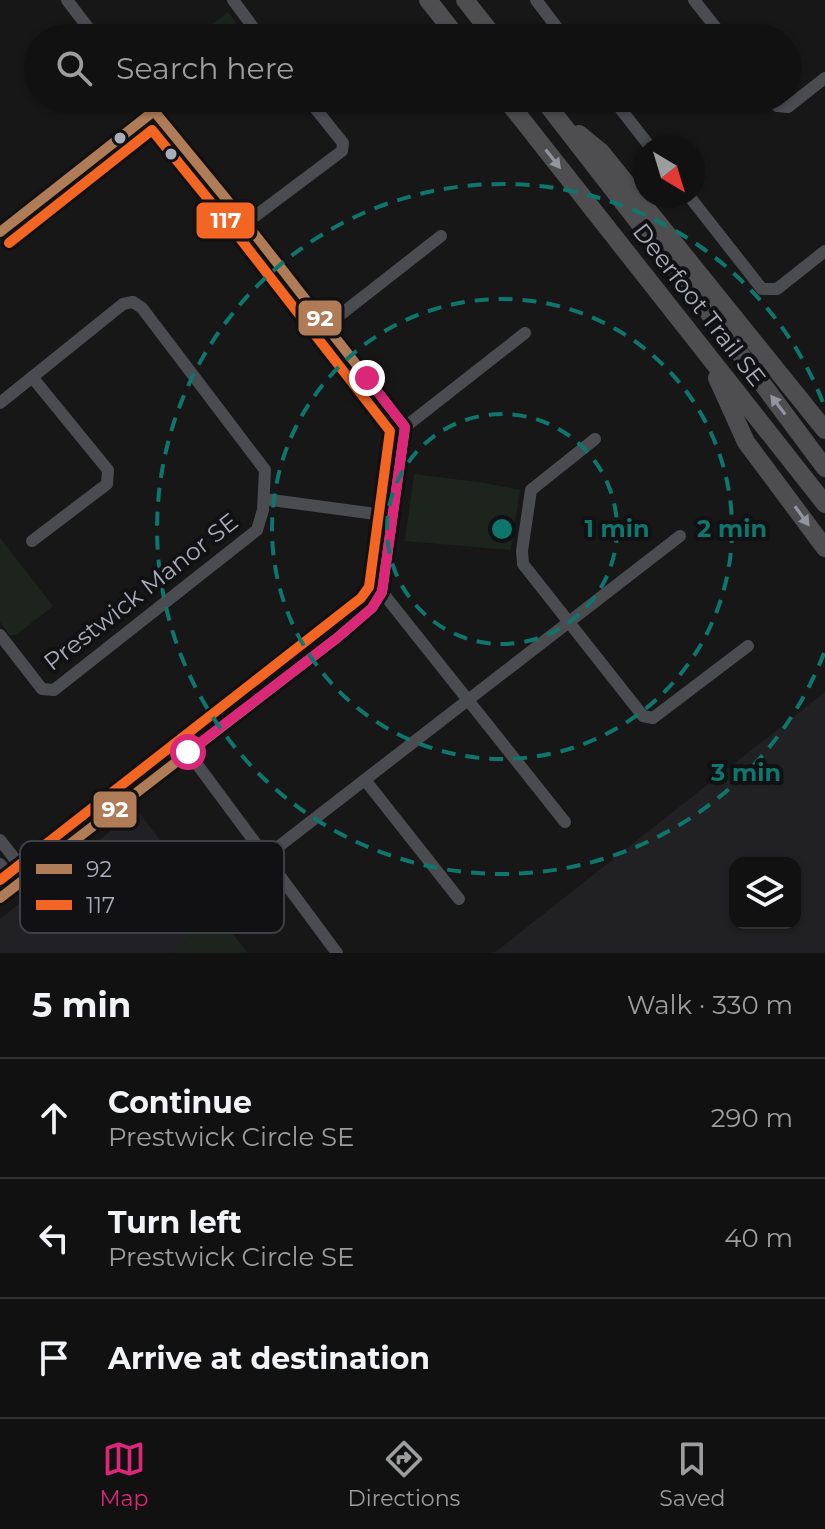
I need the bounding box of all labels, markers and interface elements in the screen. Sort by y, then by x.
search box [24,24,801,112]
icon: search [52,46,96,90]
text: Search here [116,50,294,87]
unlabelled marker [112,130,128,146]
north arrow [633,136,705,208]
unlabelled marker [163,146,179,162]
one-way arrow [545,149,561,169]
line badge: 117 [195,201,256,240]
text: 117 [211,207,241,234]
street label: Deerfoot Trail SE [627,217,772,392]
line badge: 92 [297,299,343,337]
text: 92 [307,305,333,332]
route end [349,360,385,396]
one-way arrow [771,395,787,415]
one-way arrow [794,505,810,527]
street label: Prestwick Manor SE [38,507,244,676]
text: 1 min [584,514,650,543]
text: 2 min [697,514,767,543]
centre of rings [488,515,516,543]
route start [170,734,206,770]
text: 3 min [710,758,781,787]
line badge: 92 [92,790,138,829]
text: 92 [102,796,128,823]
legend [20,841,284,933]
text: 92 [86,856,112,883]
map controls [729,857,801,929]
button: layers [729,857,801,929]
text: 117 [86,892,115,919]
text: 5 min [32,984,131,1026]
text: Walk · 330 m [627,989,793,1021]
text: Continue [108,1084,252,1121]
icon: ahead [32,1096,76,1140]
text: 290 m [711,1102,793,1134]
text: Prestwick Circle SE [108,1121,354,1153]
text: Turn left [108,1204,241,1241]
icon: left [32,1216,76,1260]
text: 40 m [724,1222,793,1254]
text: Prestwick Circle SE [108,1241,354,1273]
icon: arrive [32,1336,76,1380]
text: Arrive at destination [108,1340,430,1377]
tab: Map [100,1437,148,1512]
tab: Directions [348,1437,460,1512]
tab: Saved [659,1437,725,1512]

